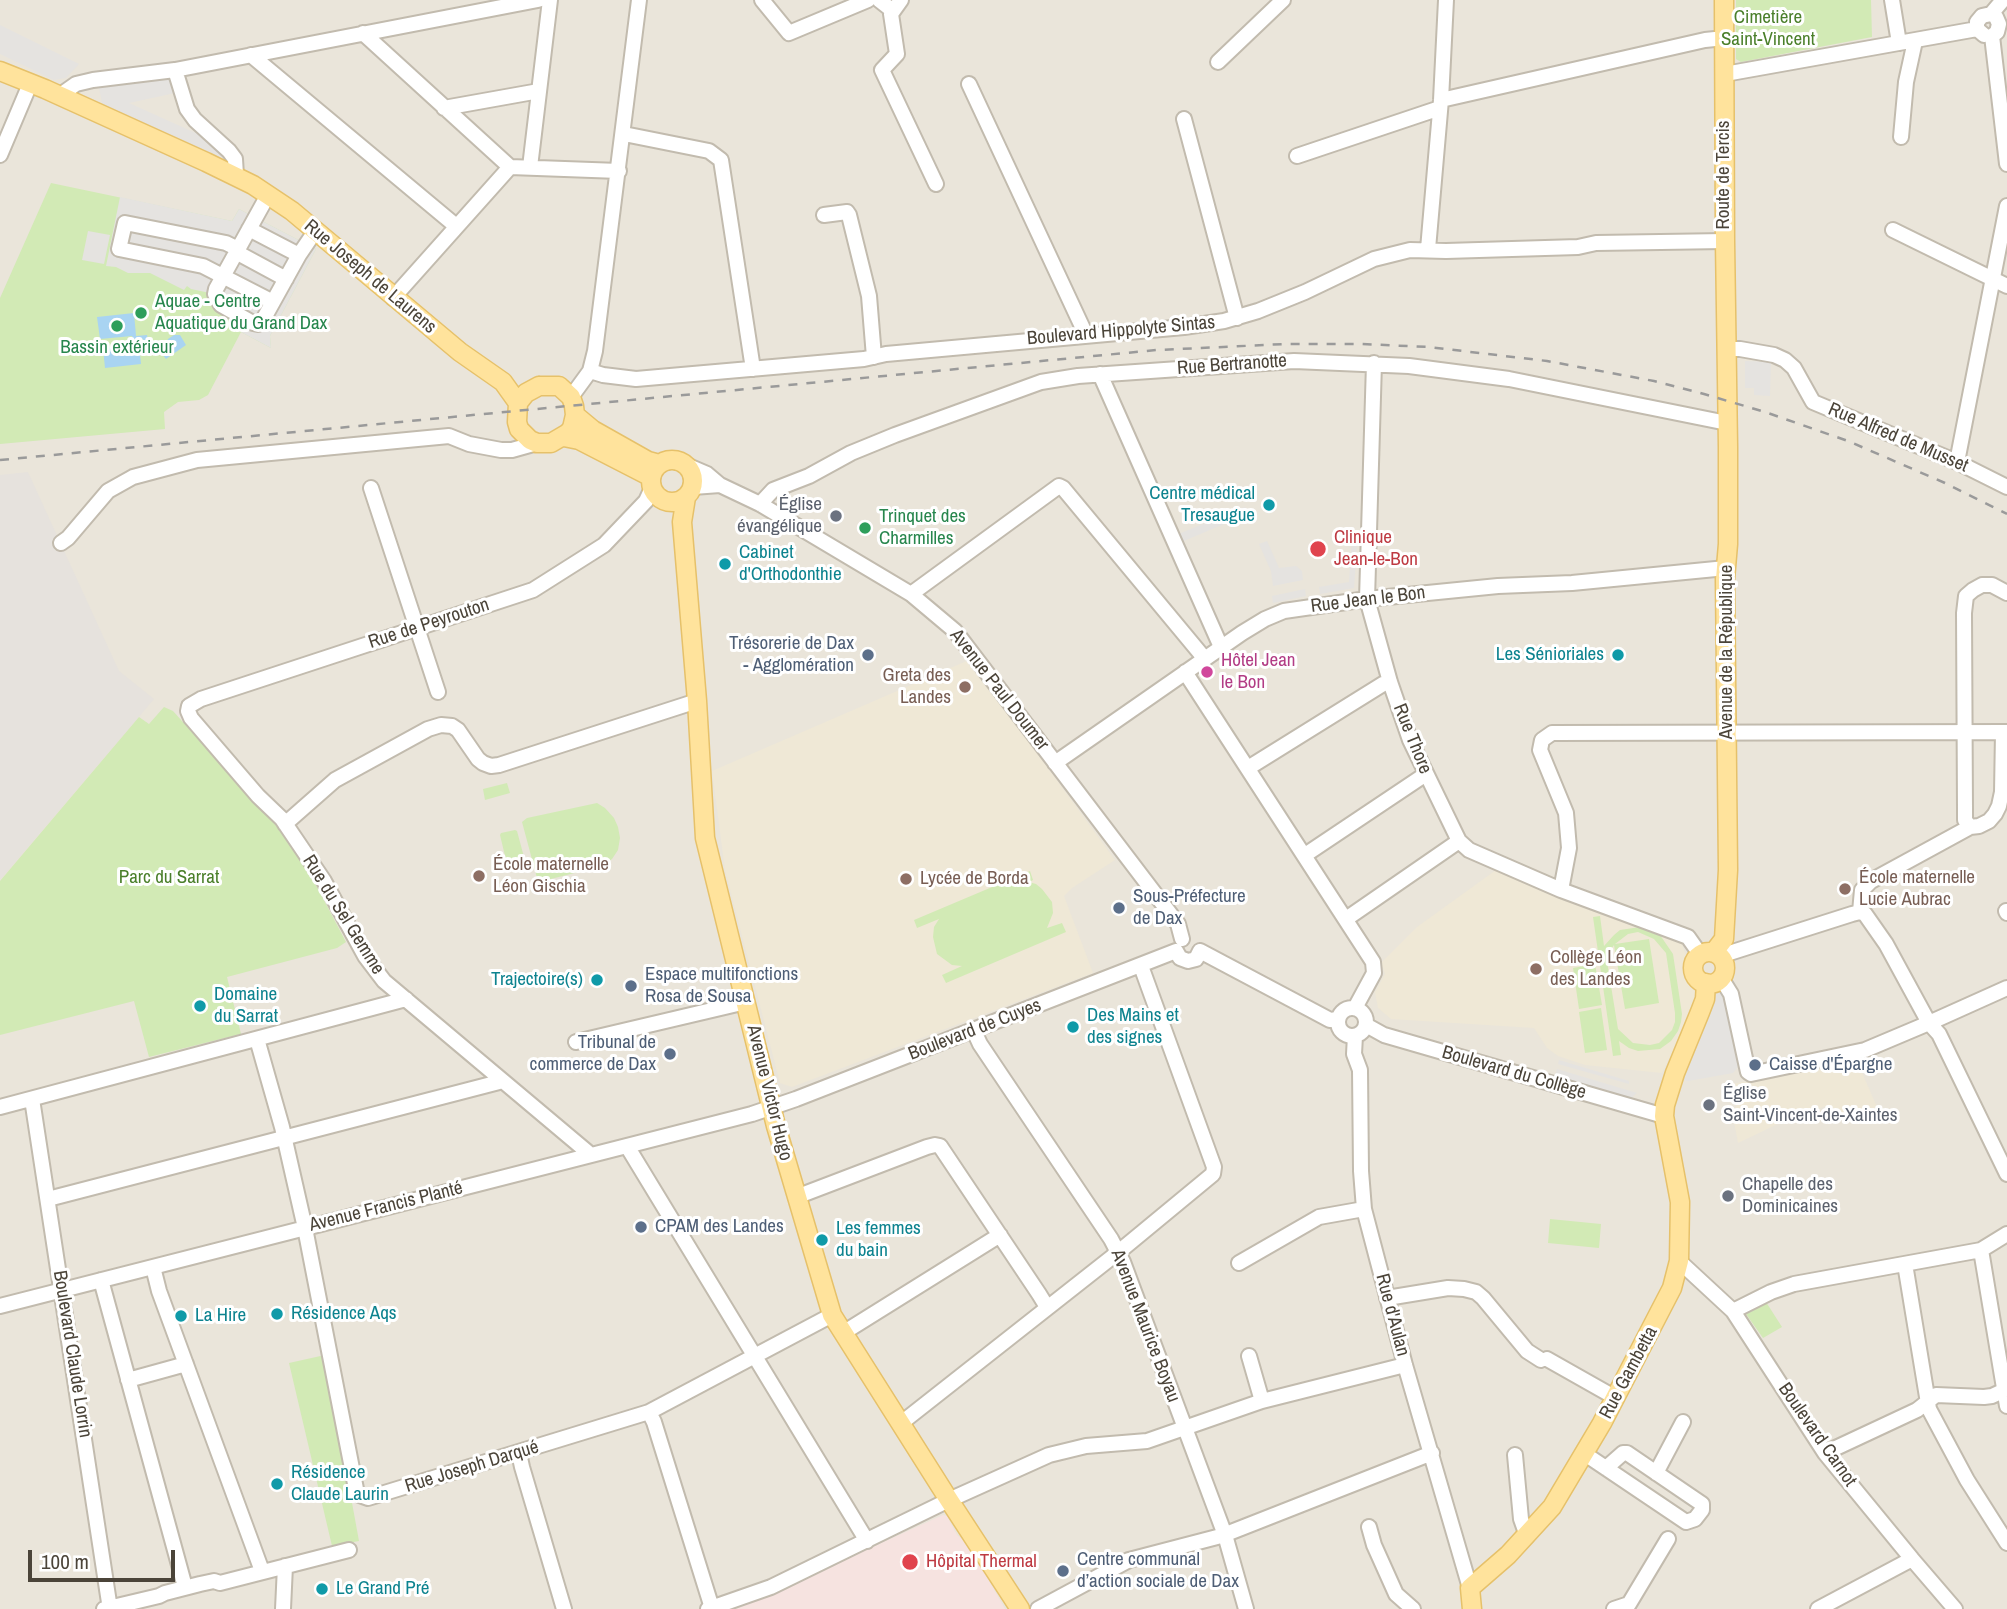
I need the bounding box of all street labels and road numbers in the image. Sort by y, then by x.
street label: Route de Tercis [1713,120,1735,230]
street label: Rue Joseph de Laurens [299,215,441,339]
street label: Boulevard Hippolyte Sintas [1026,311,1216,351]
street label: Rue Bertranotte [1176,350,1288,380]
street label: Rue Alfred de Musset [1825,398,1971,478]
street label: Avenue de la République [1716,565,1738,739]
street label: Rue Jean le Bon [1309,582,1427,618]
street label: Rue de Peyrouton [366,594,492,654]
street label: Avenue Paul Doumer [945,625,1053,755]
street label: Rue Thore [1388,701,1436,777]
street label: Rue du Sel Gemme [297,851,389,979]
street label: Boulevard de Cuyes [905,994,1045,1066]
street label: Avenue Victor Hugo [741,1023,797,1163]
street label: Boulevard du Collège [1439,1042,1589,1104]
street label: Avenue Francis Planté [307,1177,465,1237]
street label: Avenue Maurice Boyau [1105,1246,1185,1406]
street label: Boulevard Claude Lorrin [48,1269,96,1439]
street label: Rue d'Aulan [1370,1271,1414,1359]
street label: Rue Gambetta [1595,1323,1663,1423]
street label: Boulevard Carnot [1773,1379,1861,1491]
street label: Rue Joseph Darqué [402,1436,542,1498]

